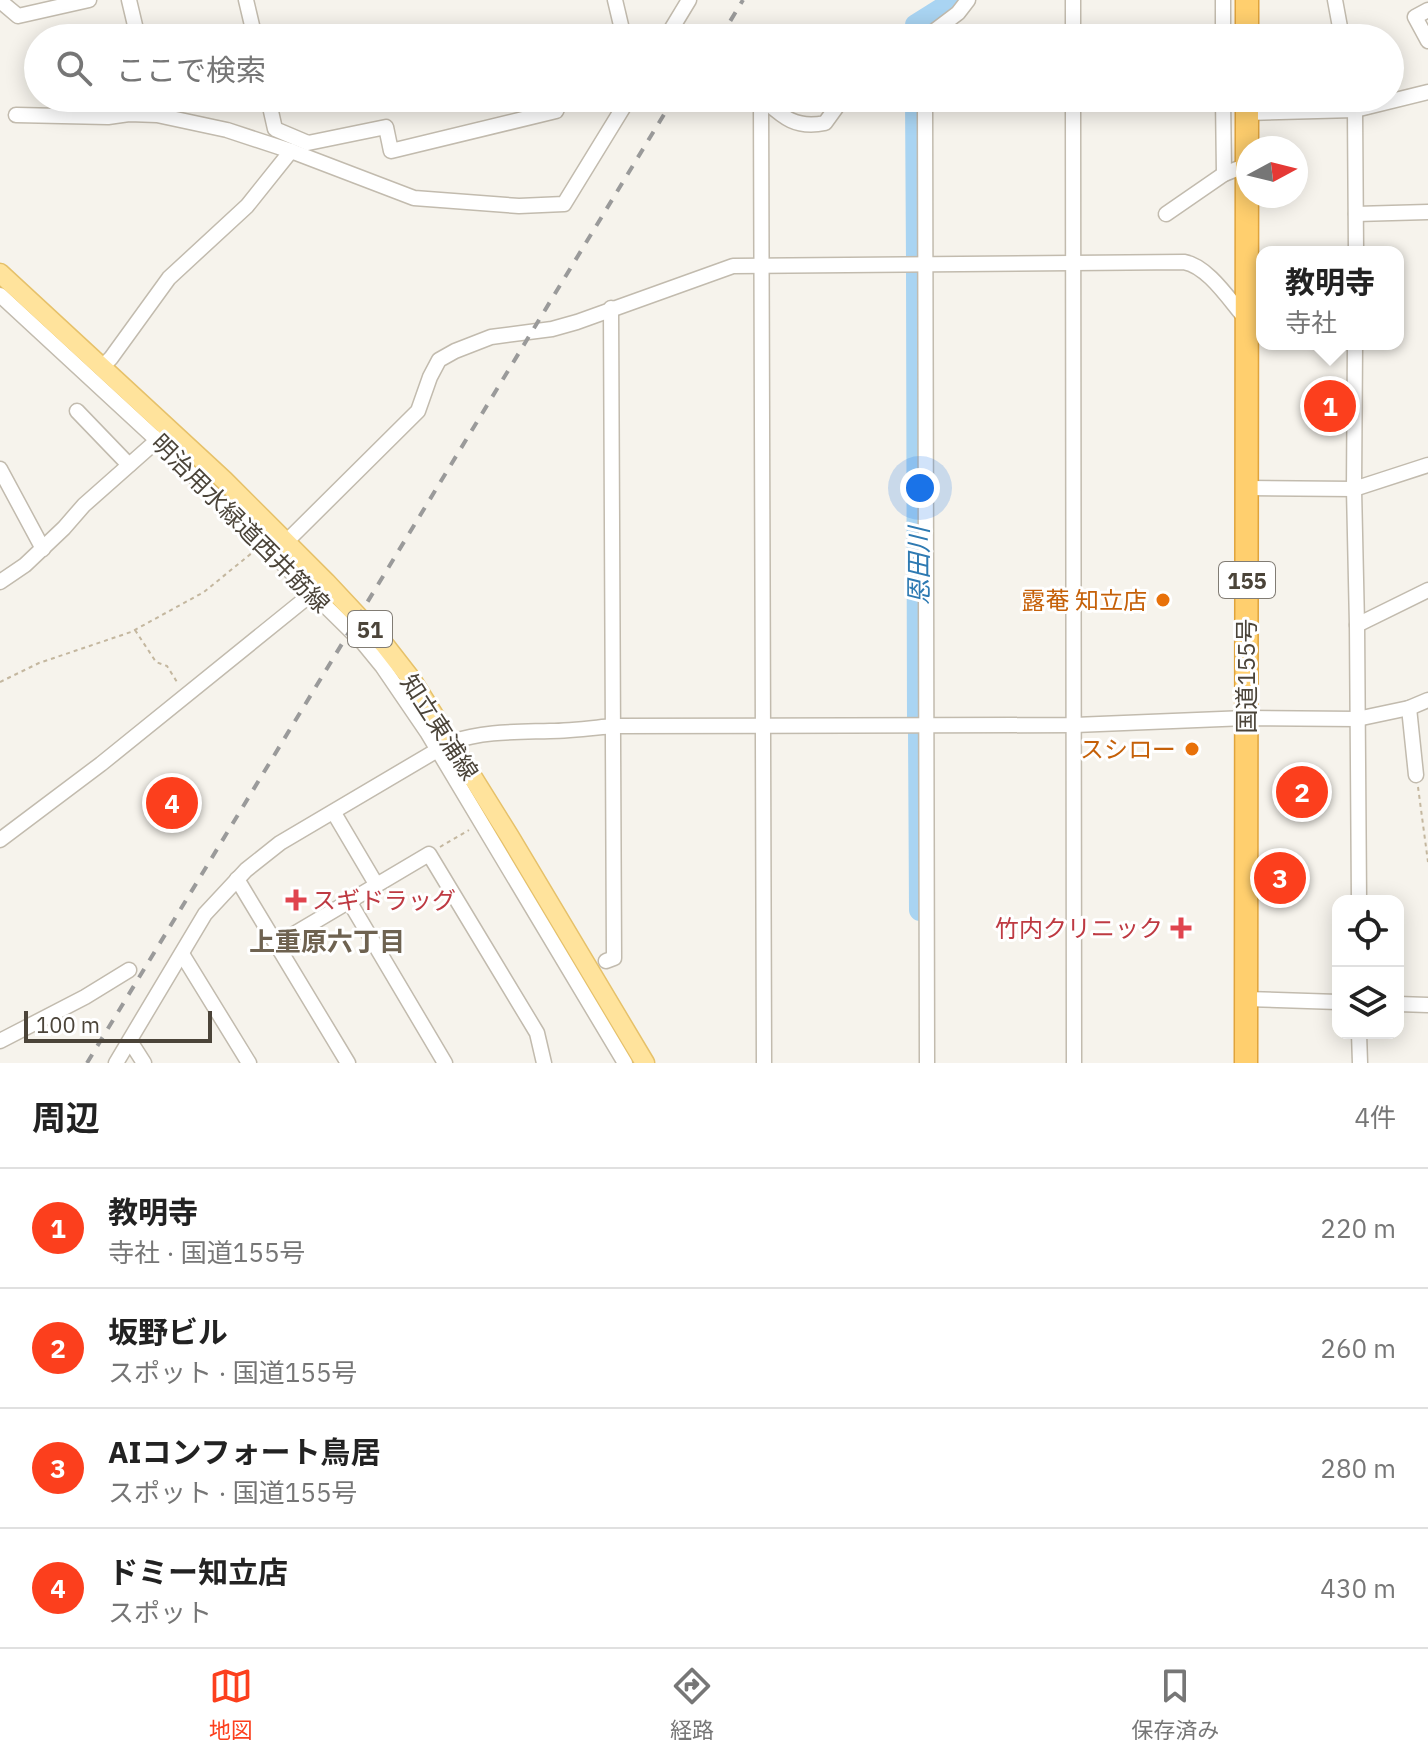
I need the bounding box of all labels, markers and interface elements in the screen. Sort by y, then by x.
search box [24,24,1404,112]
icon: search [52,46,96,90]
text: ここで検索 [116,50,266,89]
north arrow [1236,136,1308,208]
popup [1256,246,1404,350]
text: 教明寺 [1285,262,1375,301]
text: 寺社 [1285,305,1337,339]
pin: 1 [1304,376,1356,436]
street label: 明治用水緑道西井筋線 [145,427,337,619]
your location [900,468,940,508]
water label: 恩田川 [901,524,935,605]
road number: 155 [1219,562,1275,598]
place label: 露菴 知立店 [1021,584,1147,616]
marker: 露菴 知立店 [1154,591,1172,609]
road number: 51 [348,611,392,647]
street label: 国道155号 [1230,618,1262,734]
street label: 知立東浦線 [394,668,486,786]
place label: スシロー [1080,733,1176,765]
marker: スシロー [1183,740,1201,758]
pin: 2 [1276,762,1328,822]
pin: 4 [146,773,198,833]
pin: 3 [1254,848,1306,908]
place label: スギドラッグ [312,884,456,916]
marker: スギドラッグ [287,891,305,909]
map controls [1332,895,1404,1039]
button: locate [1332,895,1404,967]
place label: 竹内クリニック [995,912,1163,944]
marker: 竹内クリニック [1170,917,1192,939]
district label: 上重原六丁目 [249,924,405,958]
button: layers [1332,967,1404,1039]
scale bar [24,1007,212,1043]
text: 100 m [36,1010,100,1039]
text: 周辺 [32,1095,100,1139]
text: 4件 [1354,1100,1396,1134]
text: 教明寺 [108,1192,198,1231]
text: 1 [50,1211,66,1245]
text: 220 m [1320,1211,1396,1245]
text: 寺社 · 国道155号 [108,1235,306,1269]
text: 坂野ビル [108,1312,228,1351]
text: 2 [50,1331,66,1365]
text: 260 m [1320,1331,1396,1365]
text: スポット · 国道155号 [108,1355,358,1389]
text: AIコンフォート鳥居 [108,1432,381,1471]
text: 3 [50,1451,66,1485]
text: 280 m [1320,1451,1396,1485]
text: スポット · 国道155号 [108,1475,358,1509]
text: ドミー知立店 [108,1552,288,1591]
text: 4 [50,1571,66,1605]
text: 430 m [1320,1571,1396,1605]
text: スポット [108,1595,212,1629]
tab: 地図 [209,1664,253,1744]
tab: 経路 [670,1664,714,1744]
tab: 保存済み [1131,1664,1219,1744]

